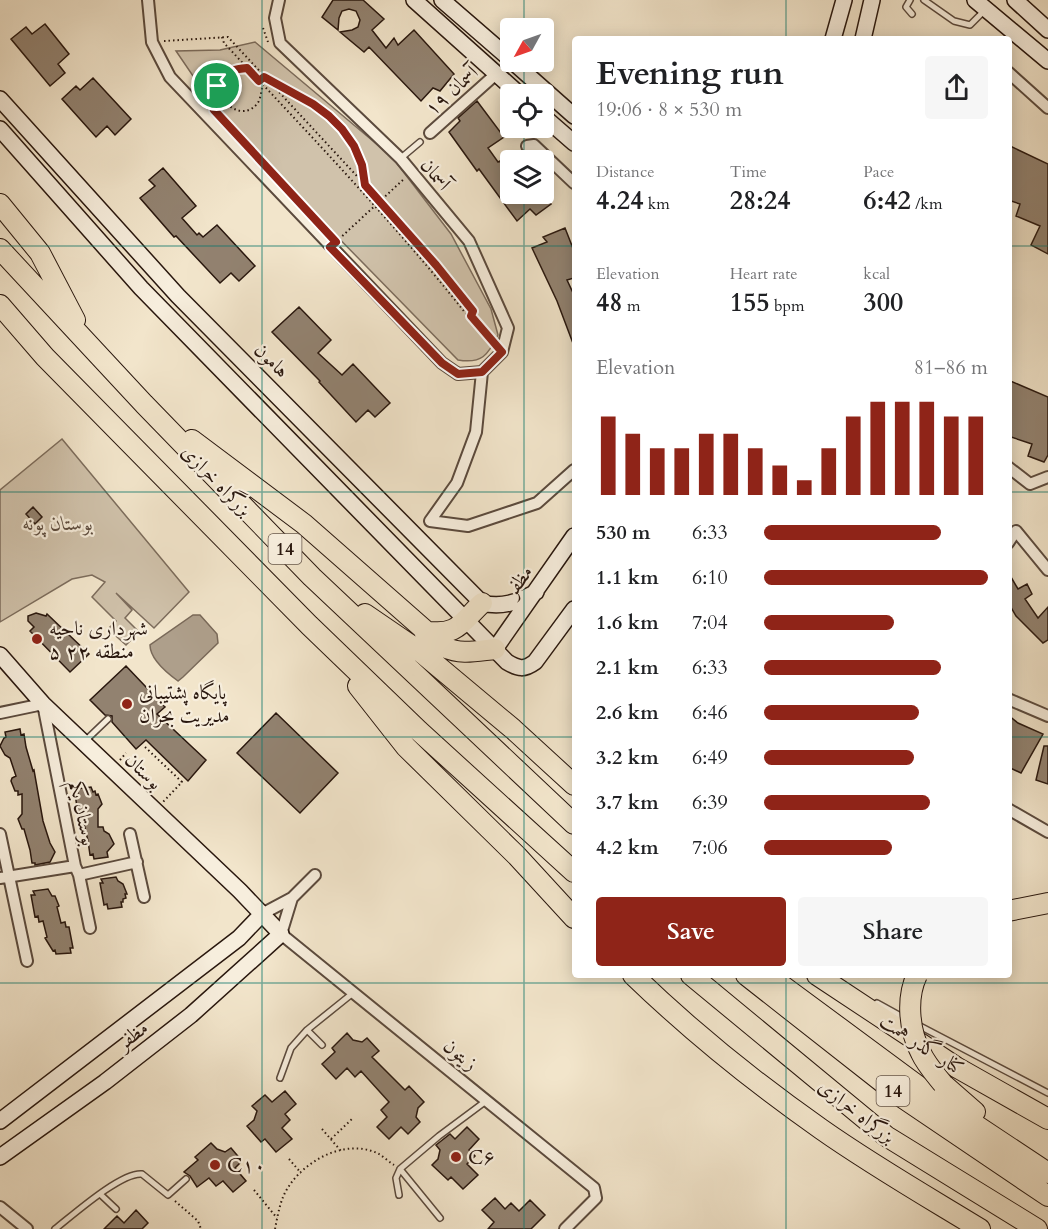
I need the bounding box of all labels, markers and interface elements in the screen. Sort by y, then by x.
north arrow [500,18,554,72]
map controls [500,18,554,204]
text: Evening run [596,51,784,96]
button: share [925,56,988,119]
street label: آسمان ۱۹ [419,57,486,122]
pin [191,60,242,111]
icon: arrive [200,69,233,102]
button: locate [500,84,554,138]
text: 19:06 · 8 × 530 m [596,96,742,123]
button: layers [500,150,554,204]
street label: آسمان [414,152,459,198]
text: Distance [596,161,654,183]
text: Time [730,161,767,183]
text: Pace [863,161,894,183]
text: 4.24 [596,183,644,218]
text: 28:24 [730,183,790,218]
text: 6:42 [863,183,911,218]
text: km [644,193,670,215]
text: /km [911,193,942,215]
text: Elevation [596,263,660,285]
text: Heart rate [730,263,797,285]
text: kcal [863,263,890,285]
text: 48 [596,285,623,320]
text: 155 [730,285,770,320]
text: 300 [863,285,903,320]
text: m [623,295,640,317]
text: bpm [770,295,805,317]
street label: هامون [248,337,295,384]
text: Elevation [596,354,675,381]
text: 81–86 m [914,354,988,381]
street label: بزرگراه خرازی [175,438,258,523]
park label: بوستان پونه [23,510,94,538]
text: 530 m [596,519,651,546]
text: 6:33 [692,519,728,546]
road number: 14 [268,534,302,564]
street label: مظفر [497,560,539,604]
text: 1.1 km [596,564,659,591]
text: 6:10 [692,564,728,591]
text: 1.6 km [596,609,659,636]
text: 7:04 [692,609,728,636]
place label: شهرداری ناحیه ۵ منطقه ۲۲ [49,615,148,665]
marker: شهرداری ناحیه ۵ منطقه ۲۲ [30,632,44,646]
text: 2.1 km [596,654,659,681]
text: 6:33 [692,654,728,681]
place label: پایگاه پشتیبانی مدیریت بحران [139,679,230,729]
marker: پایگاه پشتیبانی مدیریت بحران [120,697,134,711]
text: 2.6 km [596,699,659,726]
text: 6:46 [692,699,728,726]
text: 3.2 km [596,744,659,771]
text: 6:49 [692,744,728,771]
street label: بوستان [119,747,168,796]
street label: بوستان یکم [58,778,102,849]
text: 3.7 km [596,789,659,816]
text: 6:39 [692,789,728,816]
text: 4.2 km [596,834,659,861]
text: 7:06 [692,834,728,861]
button: Save [596,897,786,966]
button: Share [798,897,988,966]
street label: کنار گذر همت [874,1006,970,1082]
street label: مظفر [109,1015,154,1057]
street label: زیتون [438,1032,484,1077]
street label: بزرگراه خرازی [813,1073,901,1150]
road number: 14 [876,1076,910,1106]
place label: C۶ [468,1144,495,1171]
marker: C۶ [449,1150,463,1164]
place label: C۱۰ [227,1152,266,1179]
marker: C۱۰ [208,1158,222,1172]

